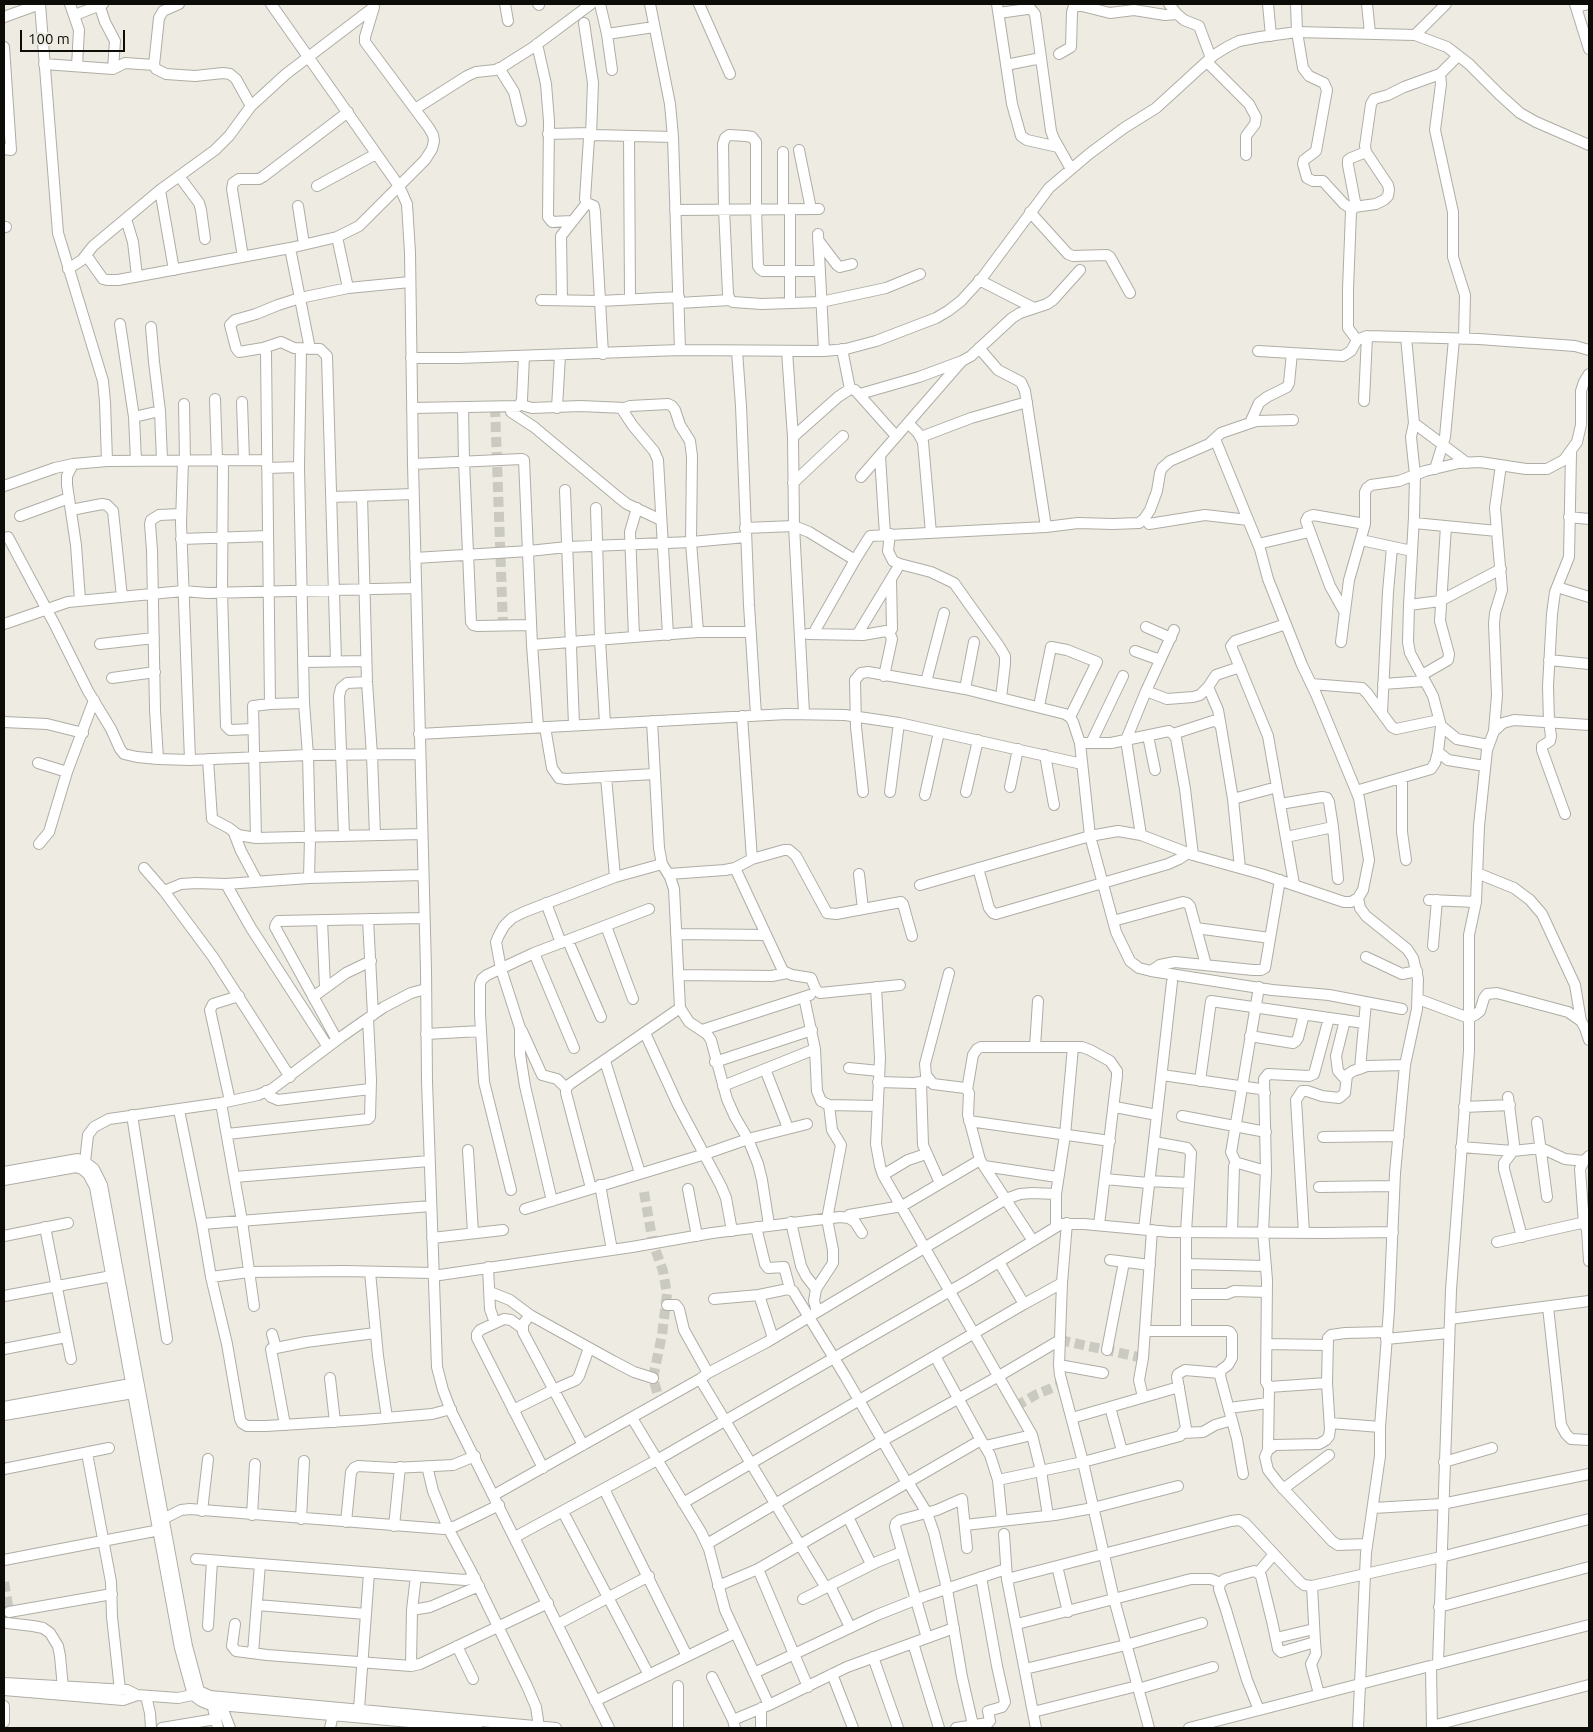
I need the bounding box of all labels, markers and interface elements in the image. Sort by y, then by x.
scale bar [22,20,128,52]
text: 100 m [28,30,70,47]

